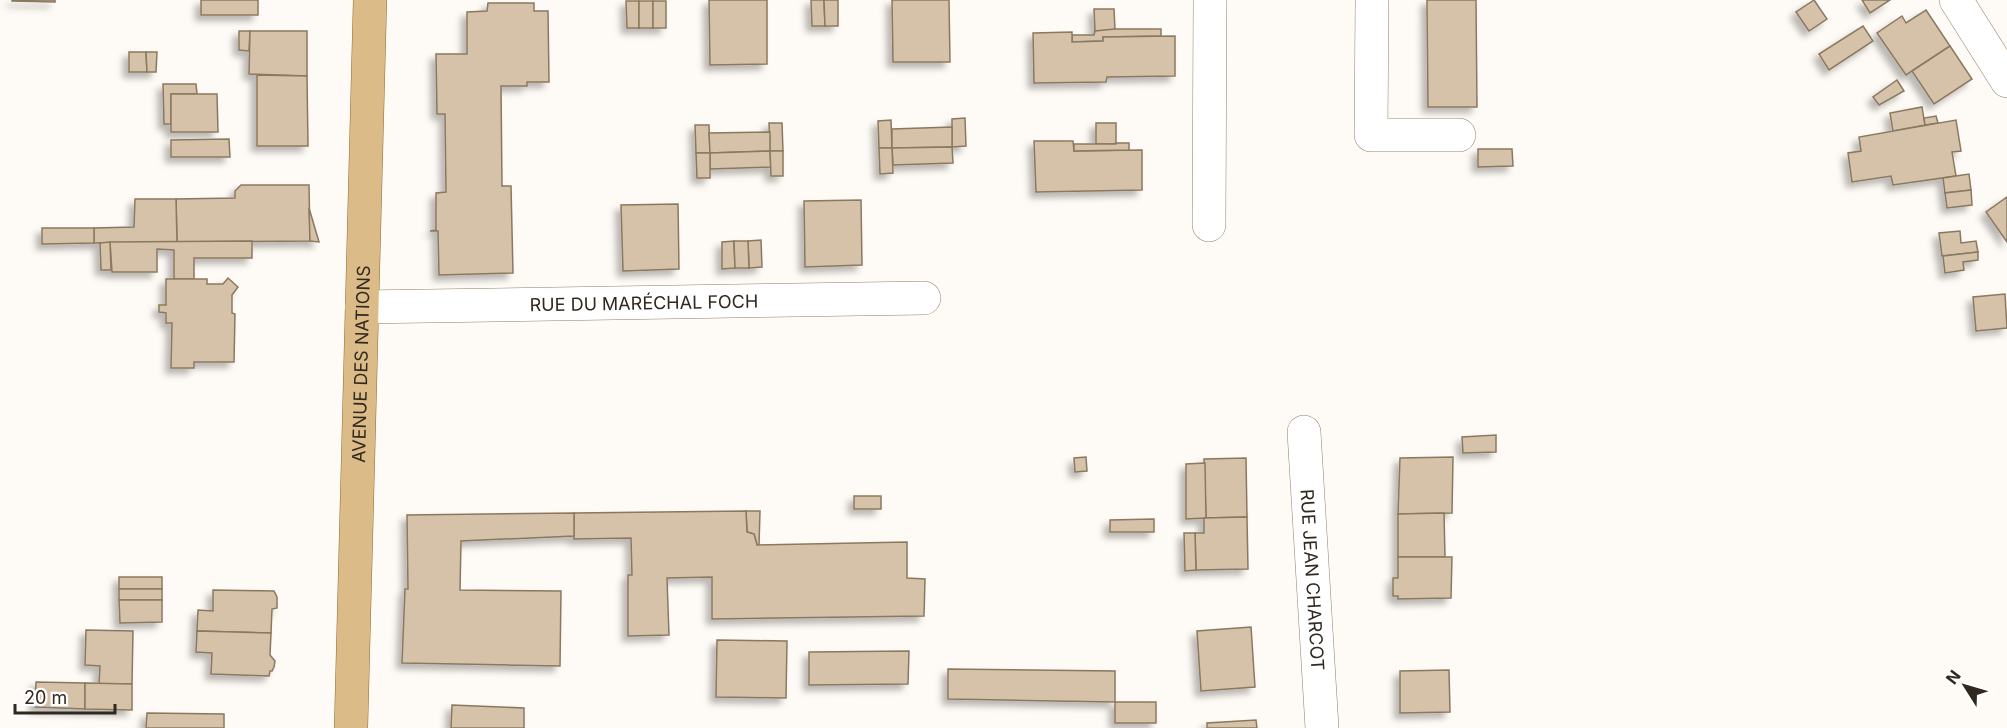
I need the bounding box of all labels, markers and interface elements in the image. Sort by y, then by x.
street label: AVENUE DES NATIONS [347,265,374,463]
street label: RUE DU MARÉCHAL FOCH [529,290,758,315]
street label: RUE JEAN CHARCOT [1297,488,1329,671]
north arrow [1935,656,1995,716]
text: N [1941,666,1965,688]
scale bar [15,677,116,715]
text: 20 m [24,687,67,708]

